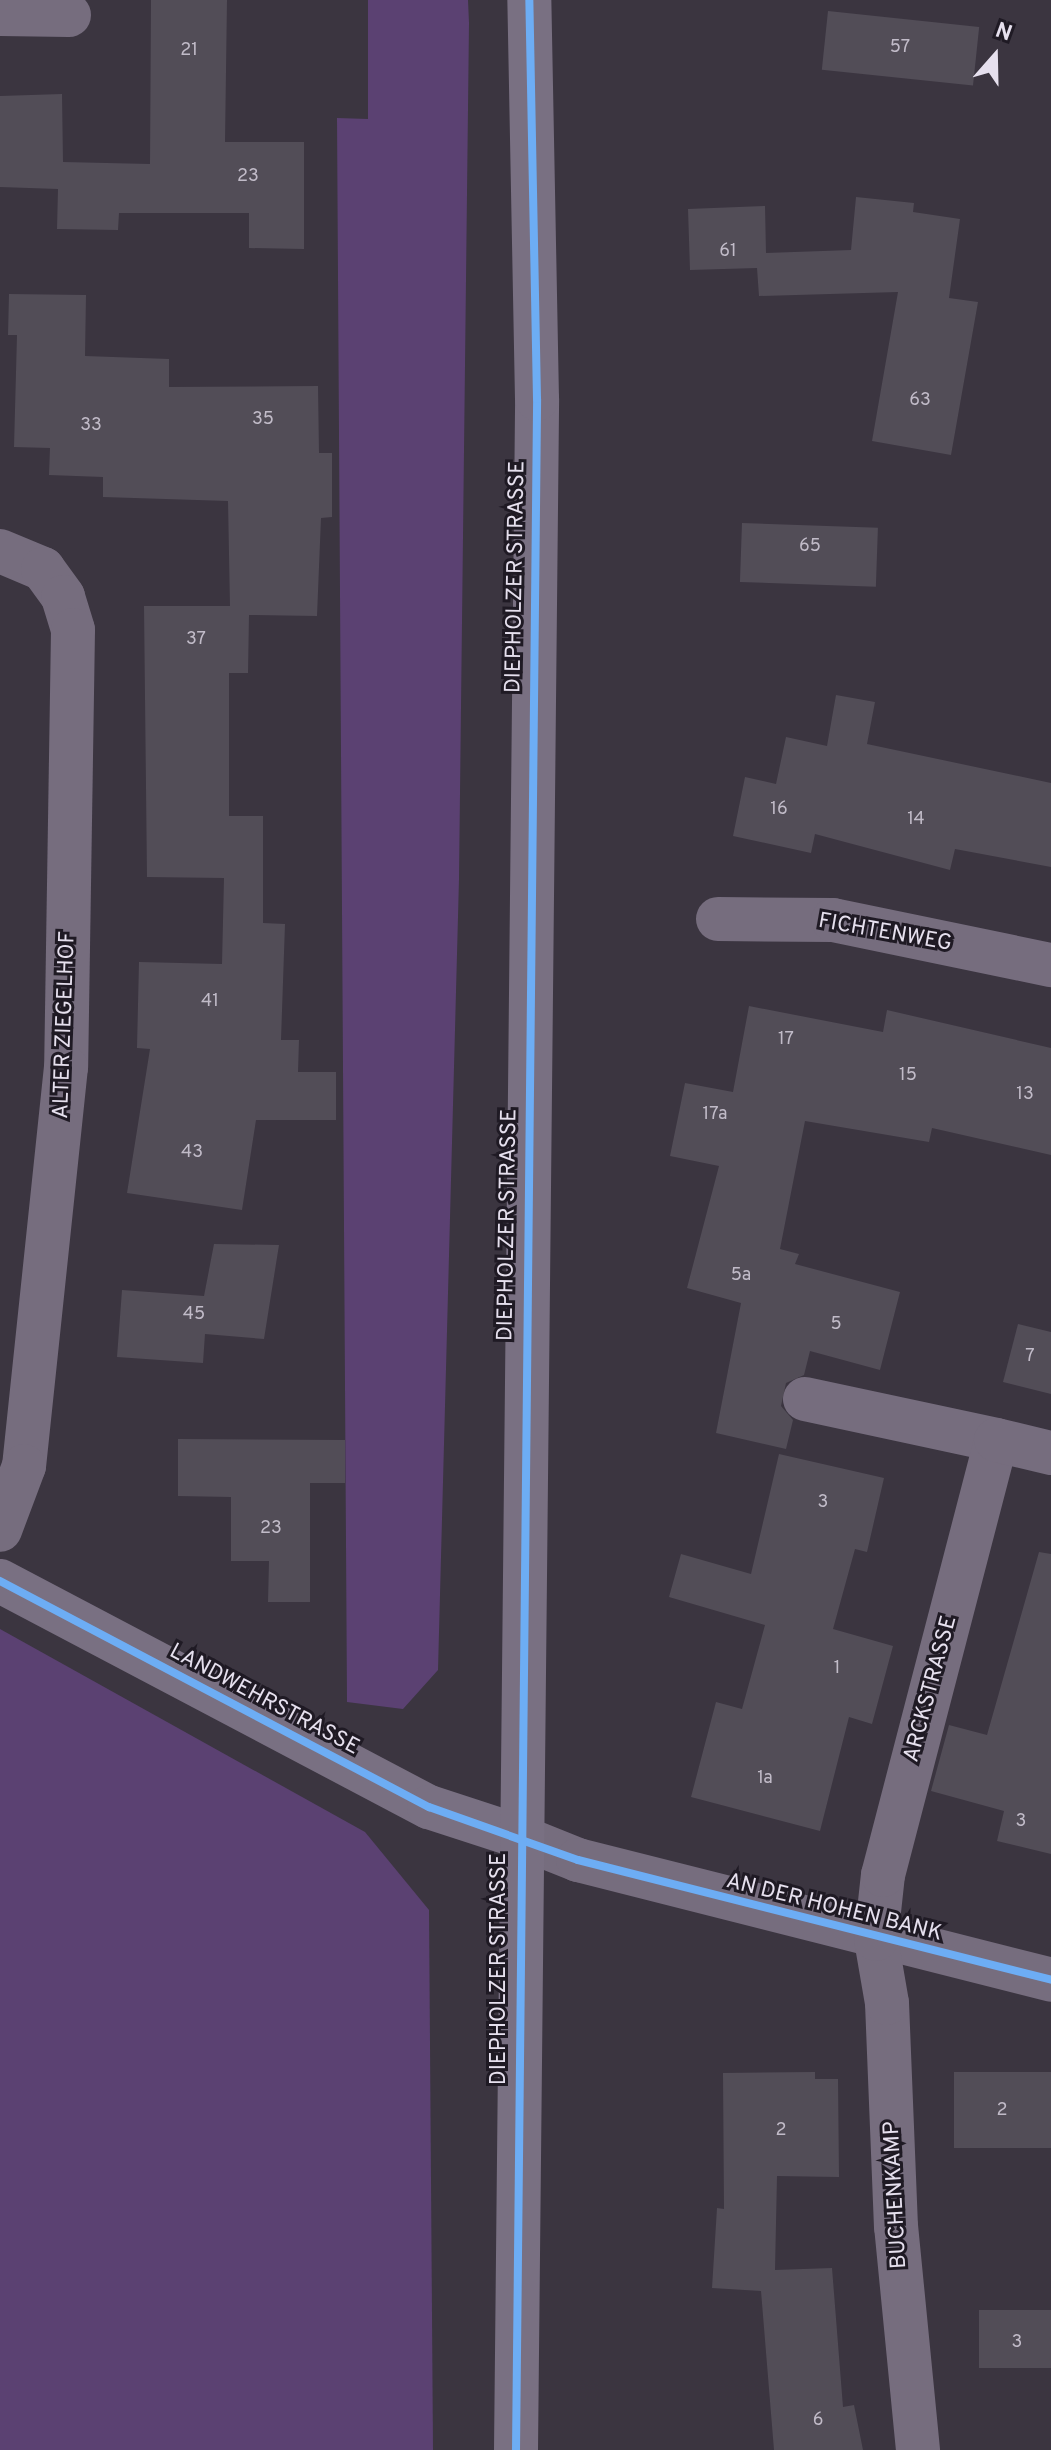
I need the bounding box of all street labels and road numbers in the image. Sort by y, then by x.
street label: DIEPHOLZER STRASSE [501,461,531,693]
street label: FICHTENWEG [816,908,954,958]
street label: ALTER ZIEGELHOF [49,931,81,1119]
street label: DIEPHOLZER STRASSE [493,1109,523,1341]
street label: ARCKSTRASSE [899,1613,963,1765]
street label: LANDWEHRSTRASSE [164,1639,364,1761]
street label: DIEPHOLZER STRASSE [487,1853,513,2085]
street label: AN DER HOHEN BANK [723,1868,945,1948]
street label: BUCHENKAMP [879,2121,913,2269]

